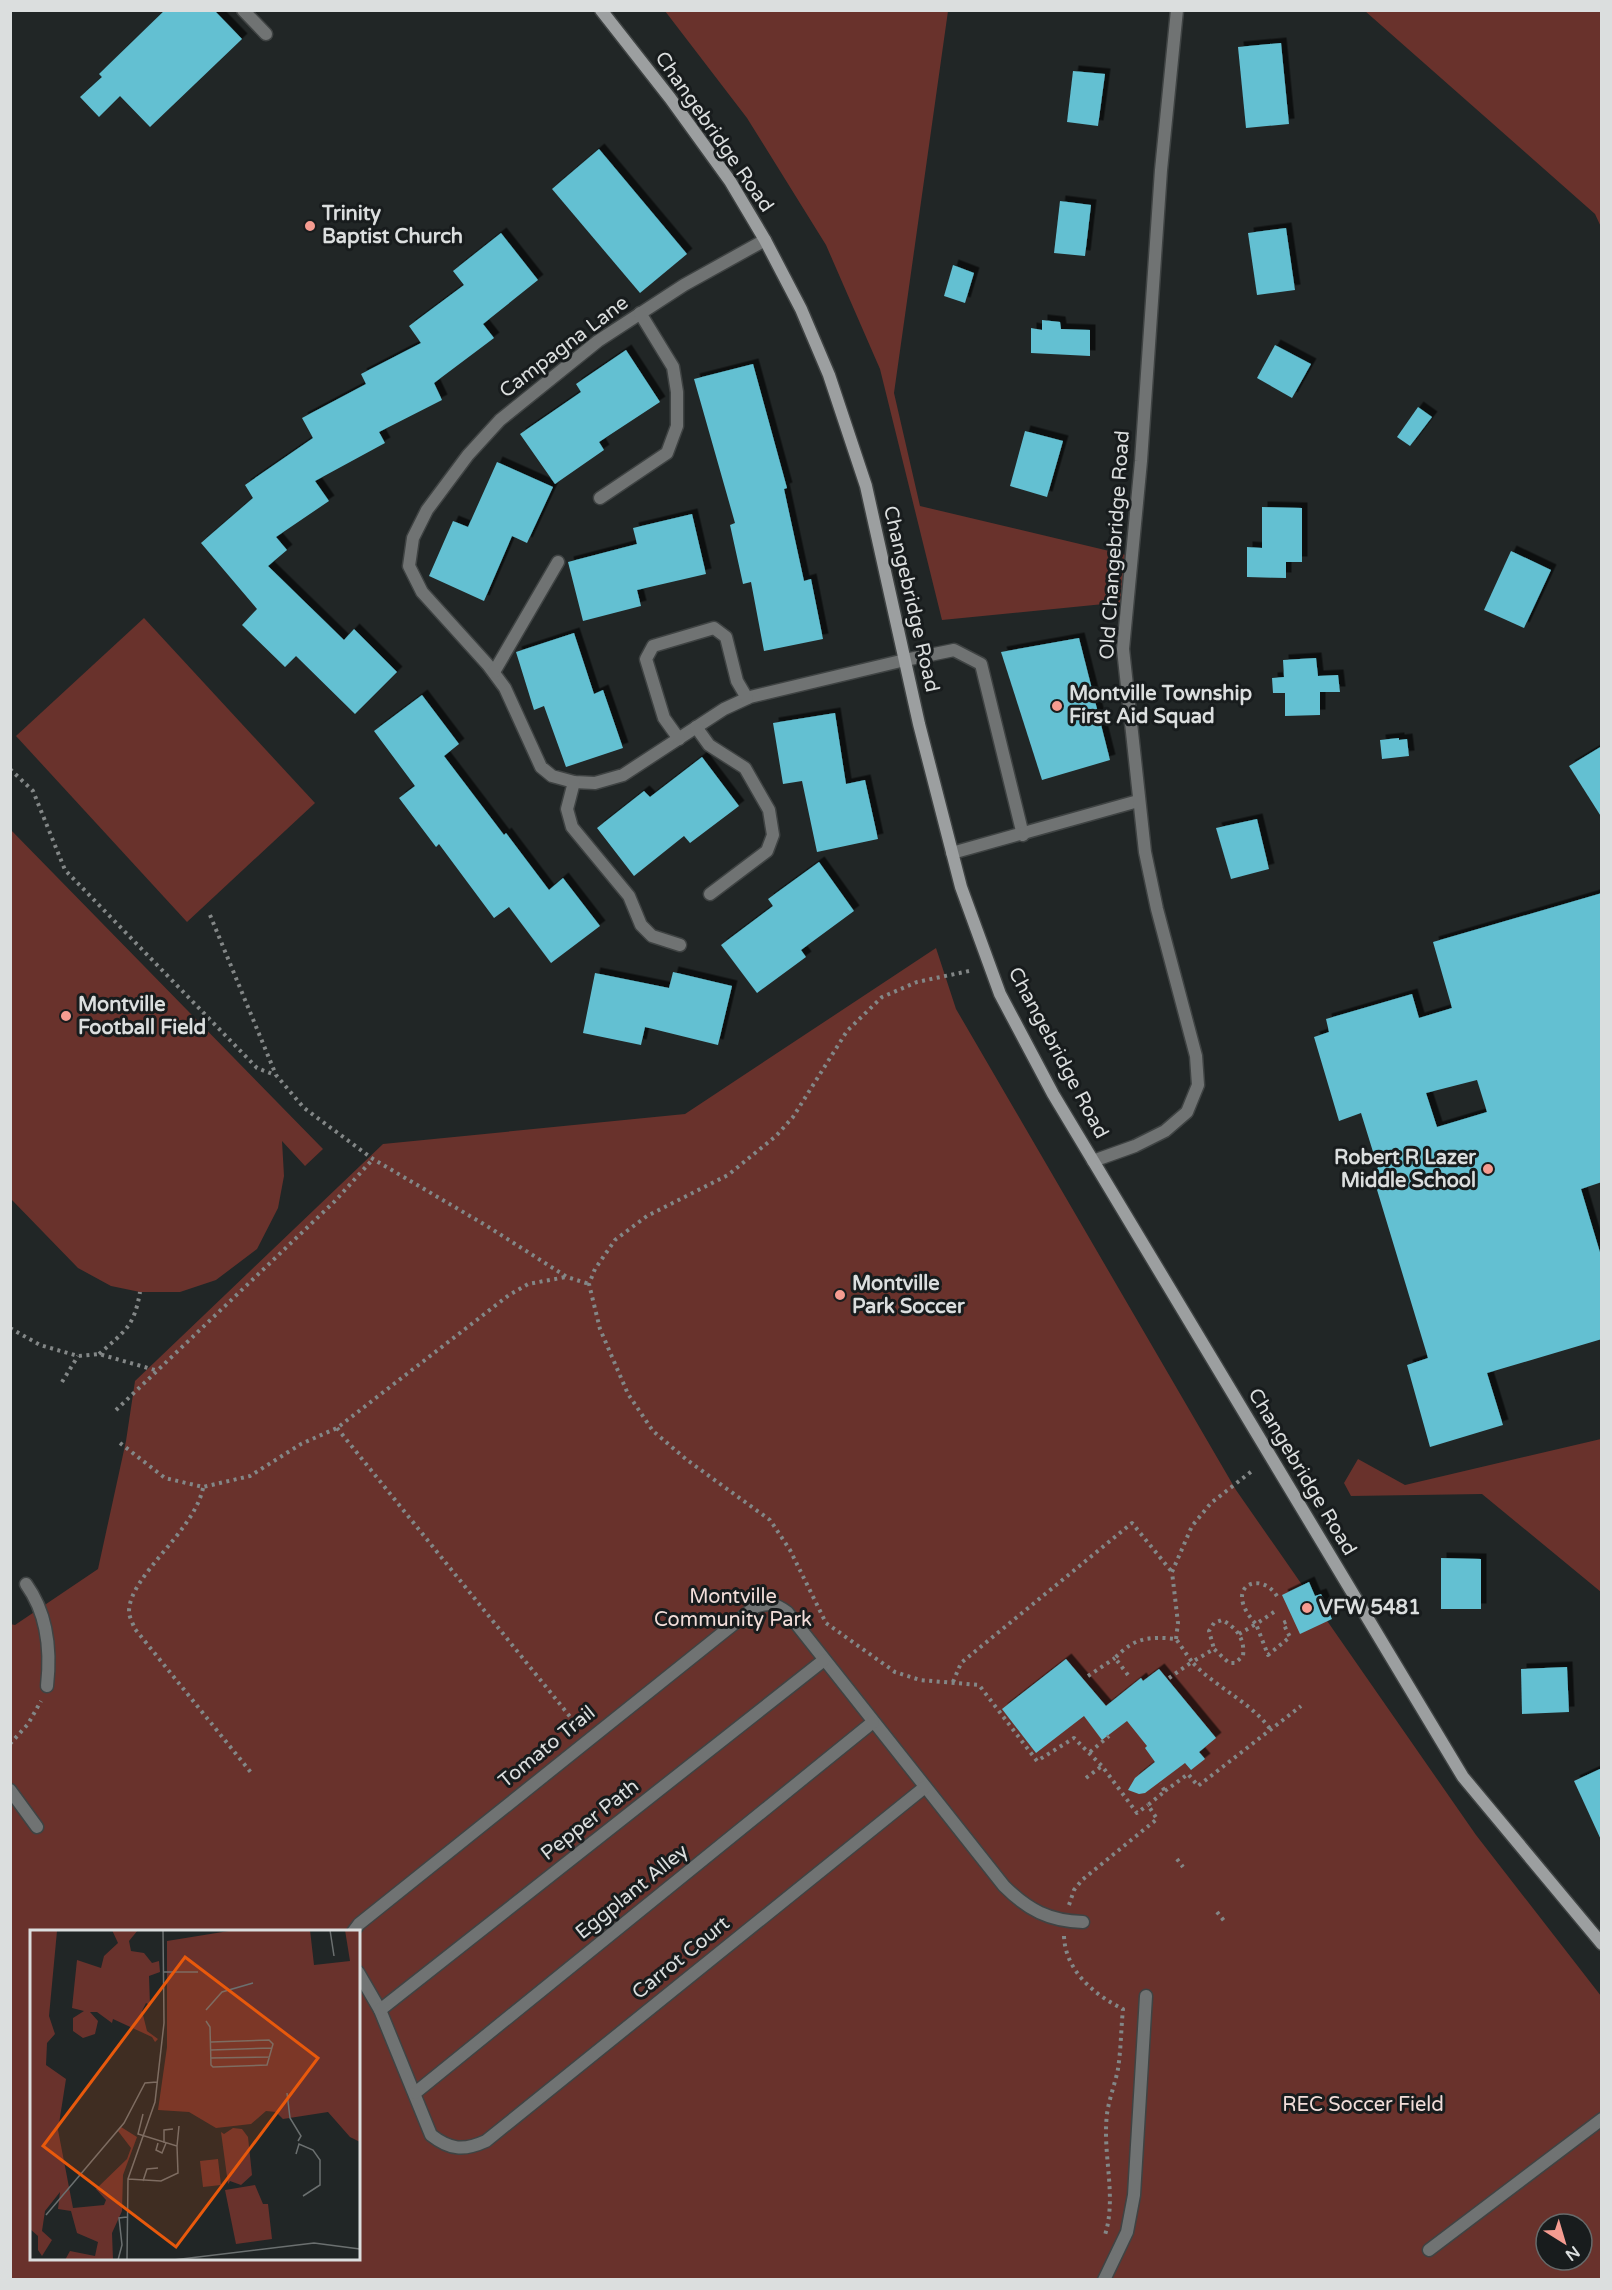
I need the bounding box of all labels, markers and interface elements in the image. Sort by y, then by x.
street label: Changebridge Road [649,47,779,217]
place label: Trinity Baptist Church [321,202,463,249]
marker: Trinity Baptist Church [303,219,317,233]
street label: Campagna Lane [495,291,633,403]
street label: Old Changebridge Road [1095,430,1135,660]
street label: Changebridge Road [878,503,944,695]
place label: Montville Township First Aid Squad [1069,682,1252,729]
marker: Montville Township First Aid Squad [1050,699,1064,713]
street label: Changebridge Road [1003,963,1113,1143]
place label: Montville Football Field [78,993,206,1040]
marker: Montville Football Field [59,1009,73,1023]
place label: Robert R Lazer Middle School [1334,1146,1476,1193]
marker: Robert R Lazer Middle School [1481,1162,1495,1176]
place label: Montville Park Soccer [852,1272,965,1319]
marker: Montville Park Soccer [833,1288,847,1302]
street label: Changebridge Road [1243,1384,1361,1560]
park label: Montville Community Park [654,1585,812,1632]
place label: VFW 5481 [1319,1596,1421,1620]
marker: VFW 5481 [1300,1601,1314,1615]
street label: Tomato Trail [494,1701,600,1793]
street label: Pepper Path [536,1774,644,1866]
street label: Eggplant Alley [571,1839,693,1945]
street label: Carrot Court [627,1911,735,2005]
inset map [30,1930,360,2260]
park label: REC Soccer Field [1282,2093,1444,2117]
north arrow [1534,2212,1594,2272]
text: N [1561,2241,1584,2265]

